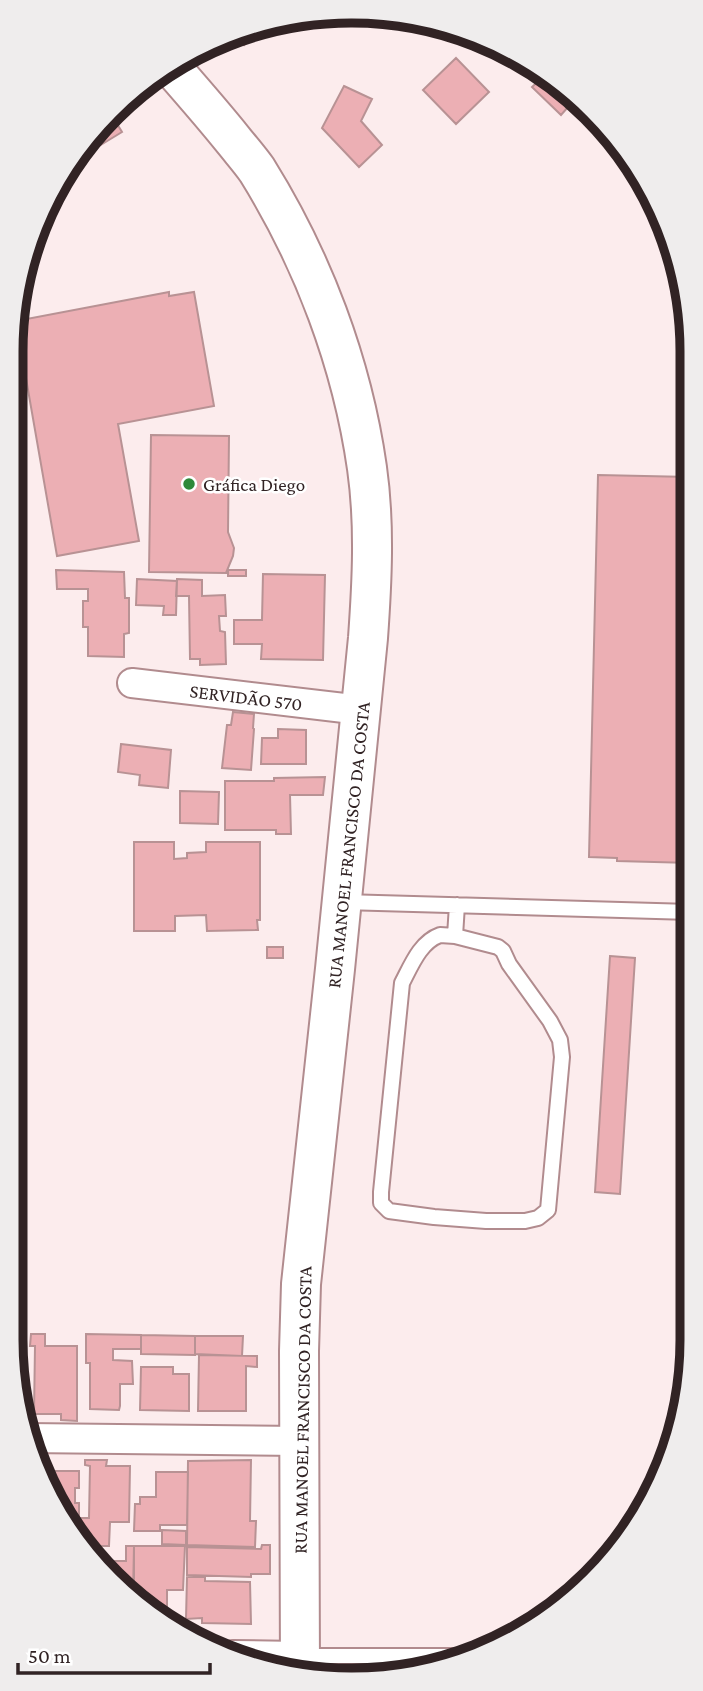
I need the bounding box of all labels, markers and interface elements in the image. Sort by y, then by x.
place label: Gráfica Diego [203,474,305,495]
marker: Gráfica Diego [181,476,197,492]
street label: SERVIDÃO 570 [189,680,303,715]
street label: RUA MANOEL FRANCISCO DA COSTA [323,701,374,989]
street label: RUA MANOEL FRANCISCO DA COSTA [289,1266,316,1554]
scale bar [18,1632,210,1676]
text: 50 m [28,1644,71,1668]

